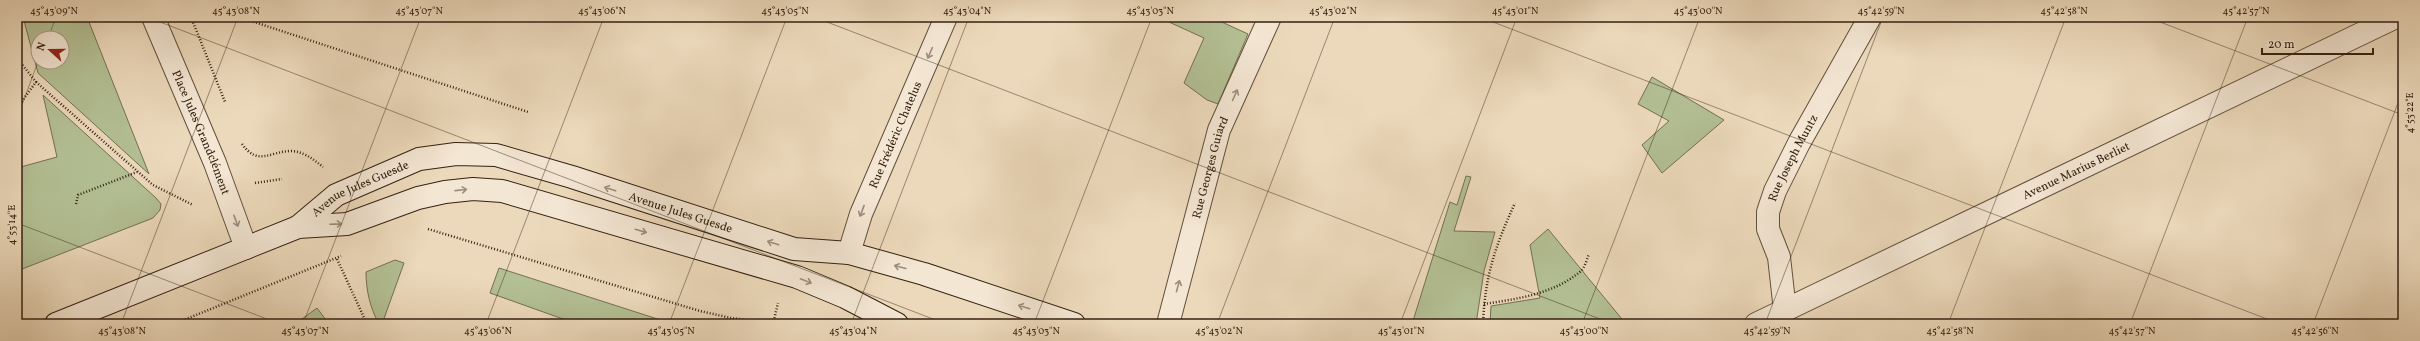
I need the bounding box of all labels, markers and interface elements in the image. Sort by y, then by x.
text: 45°43'09"N [30,4,79,18]
text: 45°43'08"N [212,4,260,18]
text: 45°43'07"N [395,4,443,18]
text: 45°43'06"N [578,4,627,18]
text: 45°43'05"N [761,4,809,18]
text: 45°43'04"N [943,4,992,18]
text: 45°43'03"N [1126,4,1174,18]
text: 45°43'02"N [1309,4,1358,18]
text: 45°43'01"N [1492,4,1539,18]
text: 45°43'00"N [1674,4,1723,18]
text: 45°42'59"N [1858,4,1905,18]
text: 45°42'58"N [2040,4,2088,18]
text: 45°42'57"N [2222,4,2270,18]
north arrow [30,30,70,70]
scale bar [2262,30,2373,56]
text: 20 m [2268,37,2295,53]
text: N [34,41,50,53]
one-way arrow [926,46,934,58]
street label: Place Jules Grandclément [167,68,233,197]
street label: Rue Frédéric Chatelus [866,79,926,191]
one-way arrow [1232,89,1239,101]
text: 4°53'22"E [2403,92,2417,134]
street label: Rue Joseph Muntz [1765,112,1822,204]
street label: Rue Georges Guiard [1189,114,1233,221]
street label: Avenue Marius Berliet [2020,139,2133,204]
street label: Avenue Jules Guesde [309,157,412,221]
one-way arrow [603,185,616,192]
one-way arrow [454,186,467,194]
street label: Avenue Jules Guesde [627,189,735,238]
one-way arrow [858,204,866,216]
text: 4°53'14"E [5,205,19,245]
one-way arrow [233,214,241,226]
one-way arrow [329,220,342,228]
one-way arrow [634,228,647,235]
one-way arrow [768,238,780,246]
one-way arrow [894,263,907,271]
one-way arrow [799,277,811,285]
one-way arrow [1175,280,1182,293]
one-way arrow [1018,303,1030,311]
text: 45°43'08"N [98,324,146,338]
text: 45°43'07"N [281,324,329,338]
text: 45°43'06"N [464,324,513,338]
text: 45°43'05"N [647,324,695,338]
text: 45°43'04"N [829,324,878,338]
text: 45°43'03"N [1012,324,1060,338]
text: 45°43'02"N [1195,324,1244,338]
text: 45°43'01"N [1378,324,1425,338]
text: 45°43'00"N [1560,324,1609,338]
text: 45°42'59"N [1744,324,1791,338]
text: 45°42'58"N [1926,324,1974,338]
text: 45°42'57"N [2108,324,2156,338]
text: 45°42'56"N [2291,324,2339,338]

